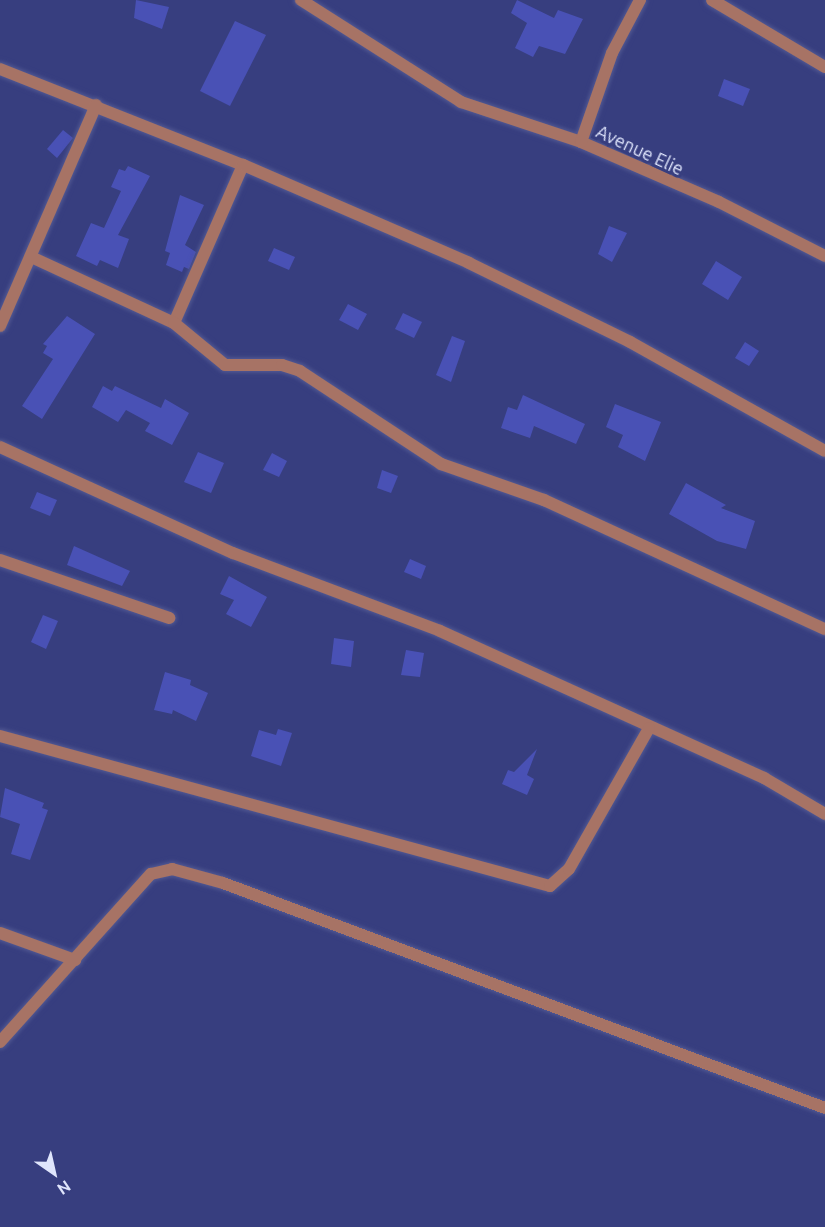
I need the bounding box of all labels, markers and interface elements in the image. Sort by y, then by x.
street label: Avenue Elie [593,120,687,180]
north arrow [24,1143,84,1203]
text: N [54,1177,74,1199]

